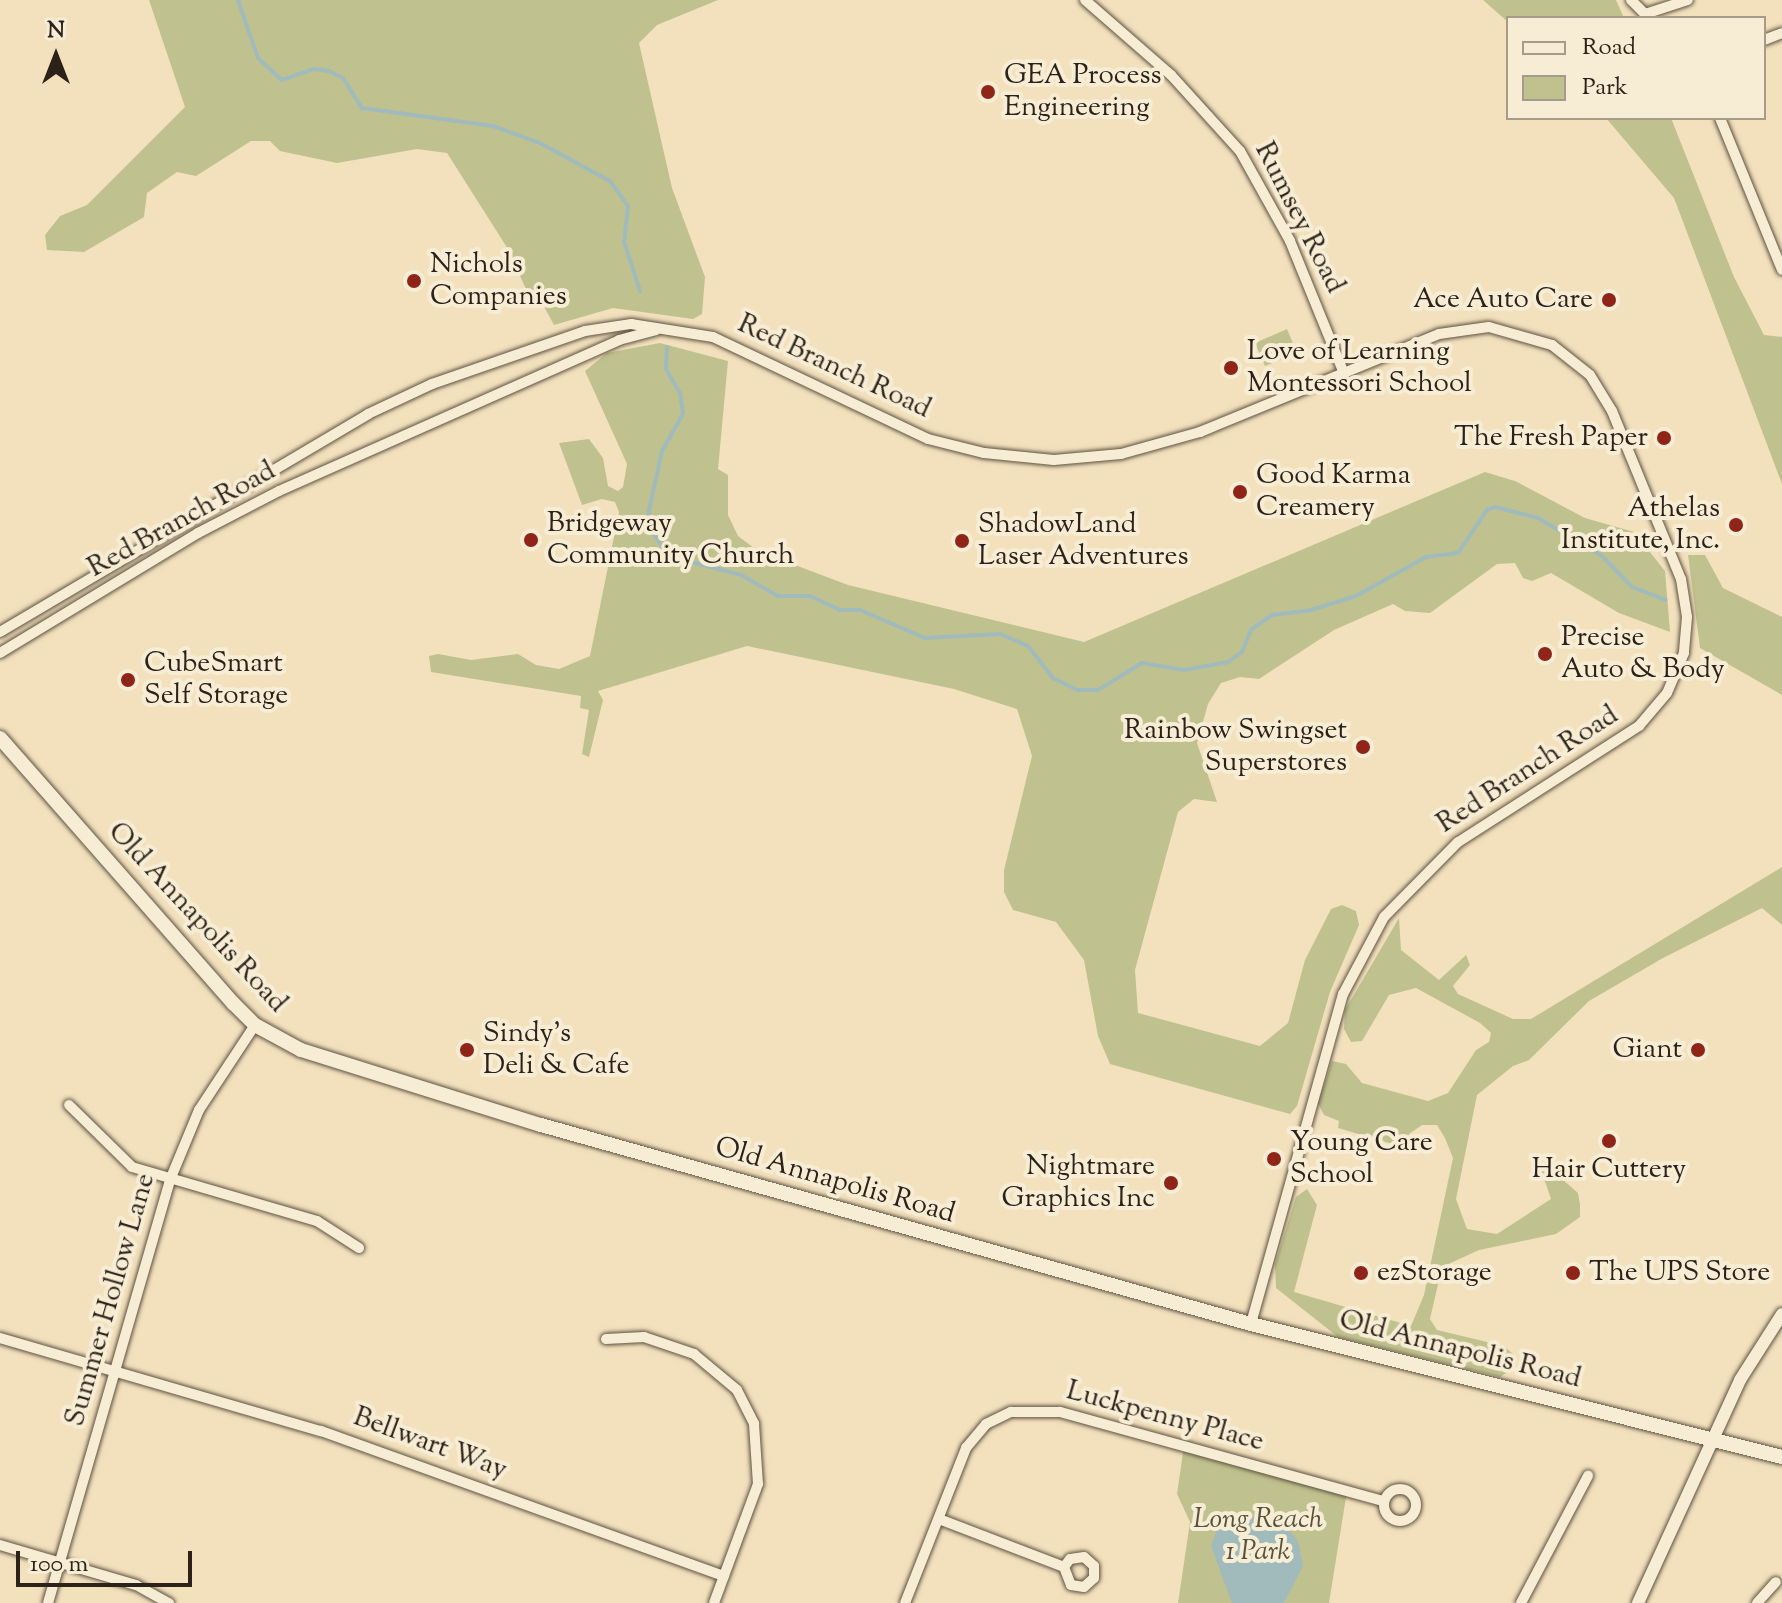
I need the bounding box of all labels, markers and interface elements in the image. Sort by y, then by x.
north arrow [16,16,96,96]
text: N [47,16,65,48]
legend [1506,16,1766,120]
text: Road [1582,31,1636,65]
place label: GEA Process Engineering [1004,59,1161,125]
text: Park [1582,71,1628,105]
marker: GEA Process Engineering [979,83,997,101]
street label: Rumsey Road [1247,137,1351,299]
place label: Nichols Companies [430,248,567,314]
marker: Nichols Companies [405,272,423,290]
place label: Ace Auto Care [1413,283,1593,317]
marker: Ace Auto Care [1600,291,1618,309]
street label: Red Branch Road [732,308,936,426]
place label: Love of Learning Montessori School [1247,335,1472,401]
marker: Love of Learning Montessori School [1222,359,1240,377]
place label: The Fresh Paper [1454,421,1648,455]
marker: The Fresh Paper [1655,429,1673,447]
street label: Red Branch Road [82,455,282,585]
place label: Good Karma Creamery [1256,459,1411,525]
marker: Good Karma Creamery [1231,483,1249,501]
place label: Athelas Institute, Inc. [1561,492,1720,558]
place label: Bridgeway Community Church [547,507,794,573]
place label: ShadowLand Laser Adventures [978,508,1189,574]
marker: Athelas Institute, Inc. [1727,516,1745,534]
marker: Bridgeway Community Church [522,531,540,549]
marker: ShadowLand Laser Adventures [953,532,971,550]
place label: Precise Auto & Body [1561,621,1725,687]
marker: Precise Auto & Body [1536,645,1554,663]
place label: CubeSmart Self Storage [144,647,288,713]
marker: CubeSmart Self Storage [119,671,137,689]
street label: Red Branch Road [1431,699,1625,841]
place label: Rainbow Swingset Superstores [1124,714,1347,780]
marker: Rainbow Swingset Superstores [1354,738,1372,756]
street label: Old Annapolis Road [100,816,294,1020]
place label: Sindy's Deli & Cafe [483,1017,630,1083]
place label: Giant [1612,1033,1682,1067]
marker: Sindy's Deli & Cafe [458,1041,476,1059]
marker: Giant [1689,1041,1707,1059]
place label: Young Care School [1290,1126,1433,1192]
street label: Old Annapolis Road [711,1131,959,1231]
marker: Hair Cuttery [1600,1132,1618,1150]
place label: Nightmare Graphics Inc [1002,1150,1155,1216]
marker: Young Care School [1265,1150,1283,1168]
place label: Hair Cuttery [1532,1153,1686,1187]
street label: Summer Hollow Lane [59,1170,163,1430]
marker: Nightmare Graphics Inc [1162,1174,1180,1192]
place label: ezStorage [1377,1256,1492,1290]
place label: The UPS Store [1589,1256,1770,1290]
marker: ezStorage [1352,1264,1370,1282]
marker: The UPS Store [1564,1264,1582,1282]
street label: Old Annapolis Road [1336,1304,1584,1396]
street label: Luckpenny Place [1063,1374,1267,1460]
street label: Bellwart Way [348,1401,512,1487]
park label: Long Reach 1 Park [1193,1503,1323,1569]
scale bar [20,1535,196,1585]
text: 100 m [30,1548,88,1582]

